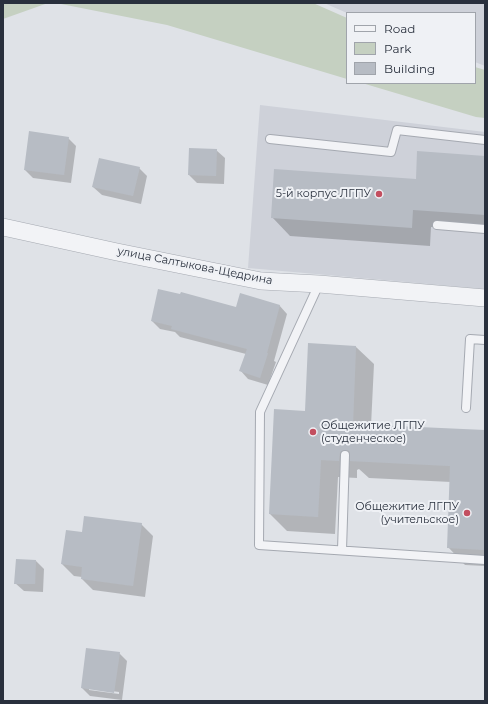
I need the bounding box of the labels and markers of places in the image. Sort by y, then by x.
place label: 5-й корпус ЛГПУ [276,187,371,201]
marker: 5-й корпус ЛГПУ [374,189,384,199]
place label: Общежитие ЛГПУ (студенческое) [321,419,425,445]
marker: Общежитие ЛГПУ (студенческое) [308,427,318,437]
place label: Общежитие ЛГПУ (учительское) [355,500,459,526]
marker: Общежитие ЛГПУ (учительское) [462,508,472,518]

